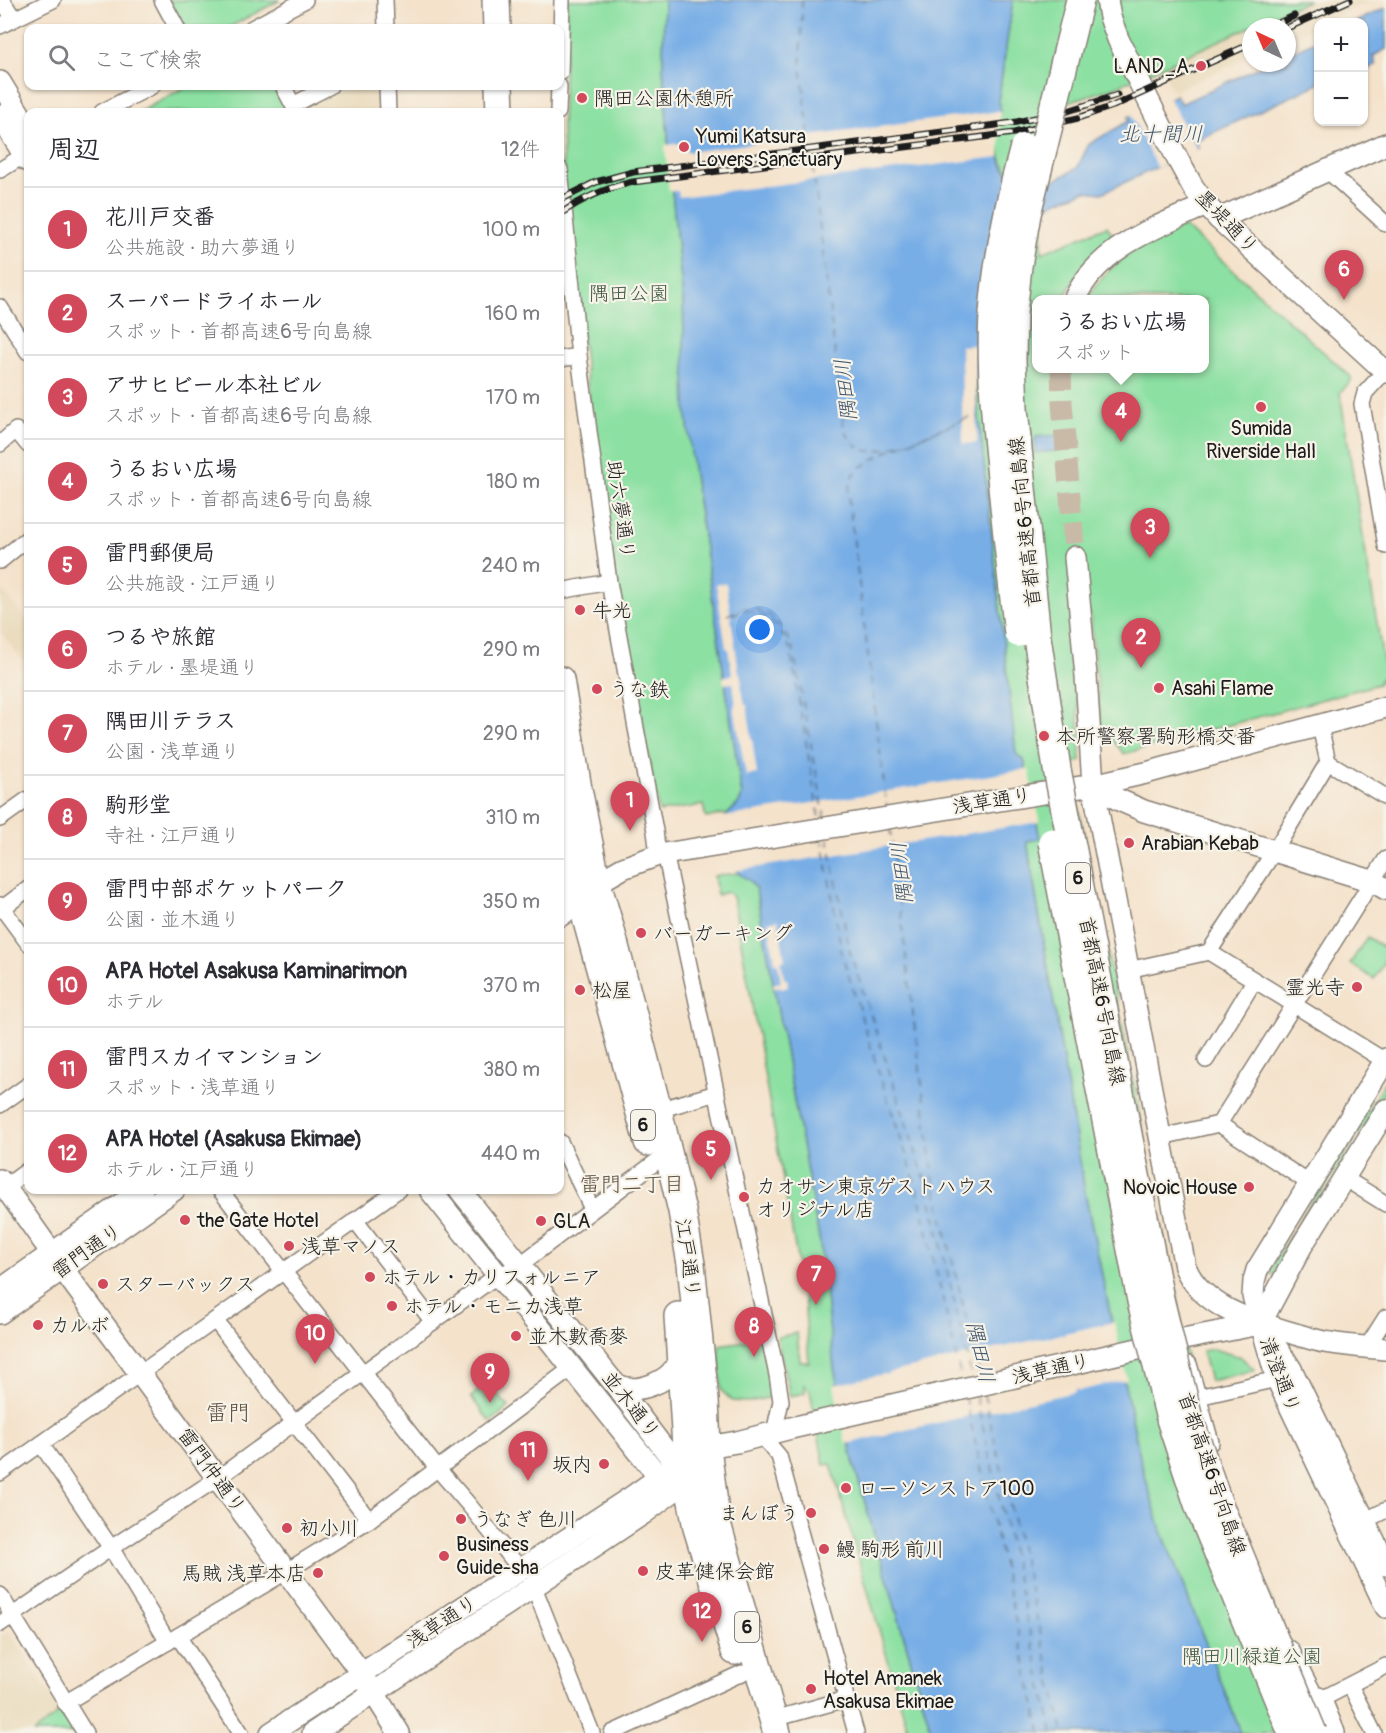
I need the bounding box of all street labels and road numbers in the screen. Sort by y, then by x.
street label: 墨堤通り [1190,185,1264,259]
street label: 首都高速6号向島線 [1004,435,1046,609]
street label: 助六夢通り [602,459,640,561]
street label: 浅草通り [951,782,1033,820]
road number: 6 [1066,863,1090,893]
street label: 首都高速6号向島線 [1073,914,1131,1088]
road number: 6 [631,1110,655,1140]
street label: 江戸通り [670,1217,706,1299]
street label: 雷門通り [47,1218,127,1284]
street label: 清澄通り [1254,1333,1306,1417]
street label: 浅草通り [1009,1348,1093,1390]
street label: 並木通り [597,1366,665,1444]
street label: 首都高速6号向島線 [1172,1389,1252,1559]
street label: 雷門仲通り [172,1423,252,1519]
street label: 浅草通り [402,1590,482,1654]
road number: 6 [735,1612,759,1642]

